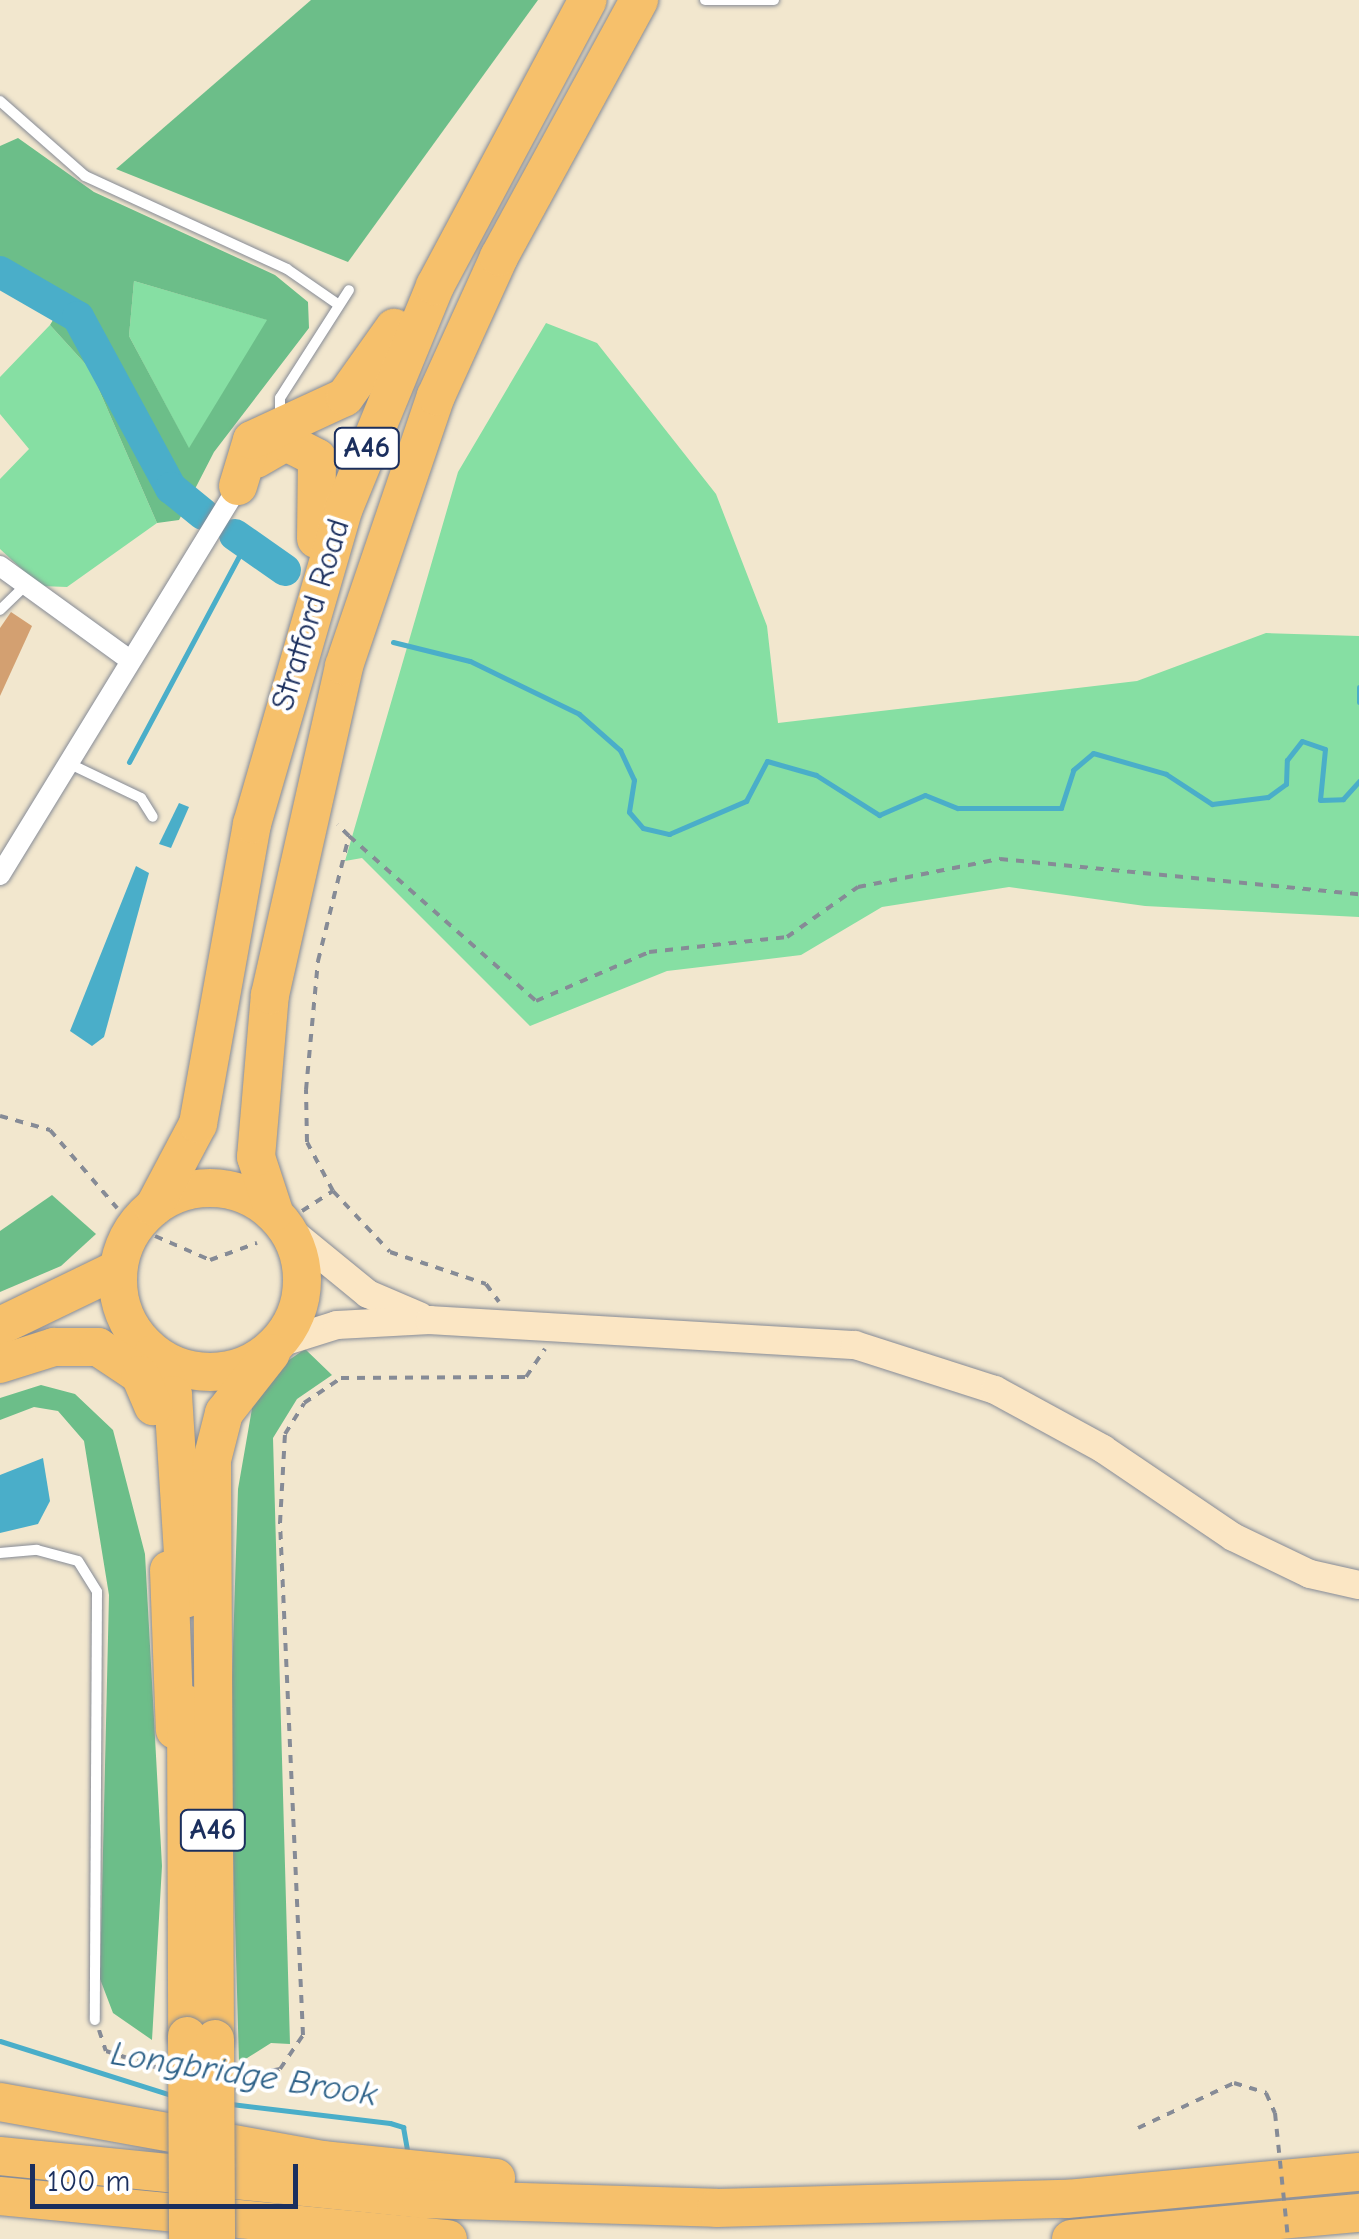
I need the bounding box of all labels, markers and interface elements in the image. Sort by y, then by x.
road number: A46 [332,423,402,473]
street label: Stratford Road [264,515,358,715]
road number: A46 [178,1805,248,1855]
water label: Longbridge Brook [108,2032,380,2116]
scale bar [35,2144,302,2206]
text: 100 m [47,2164,130,2199]

